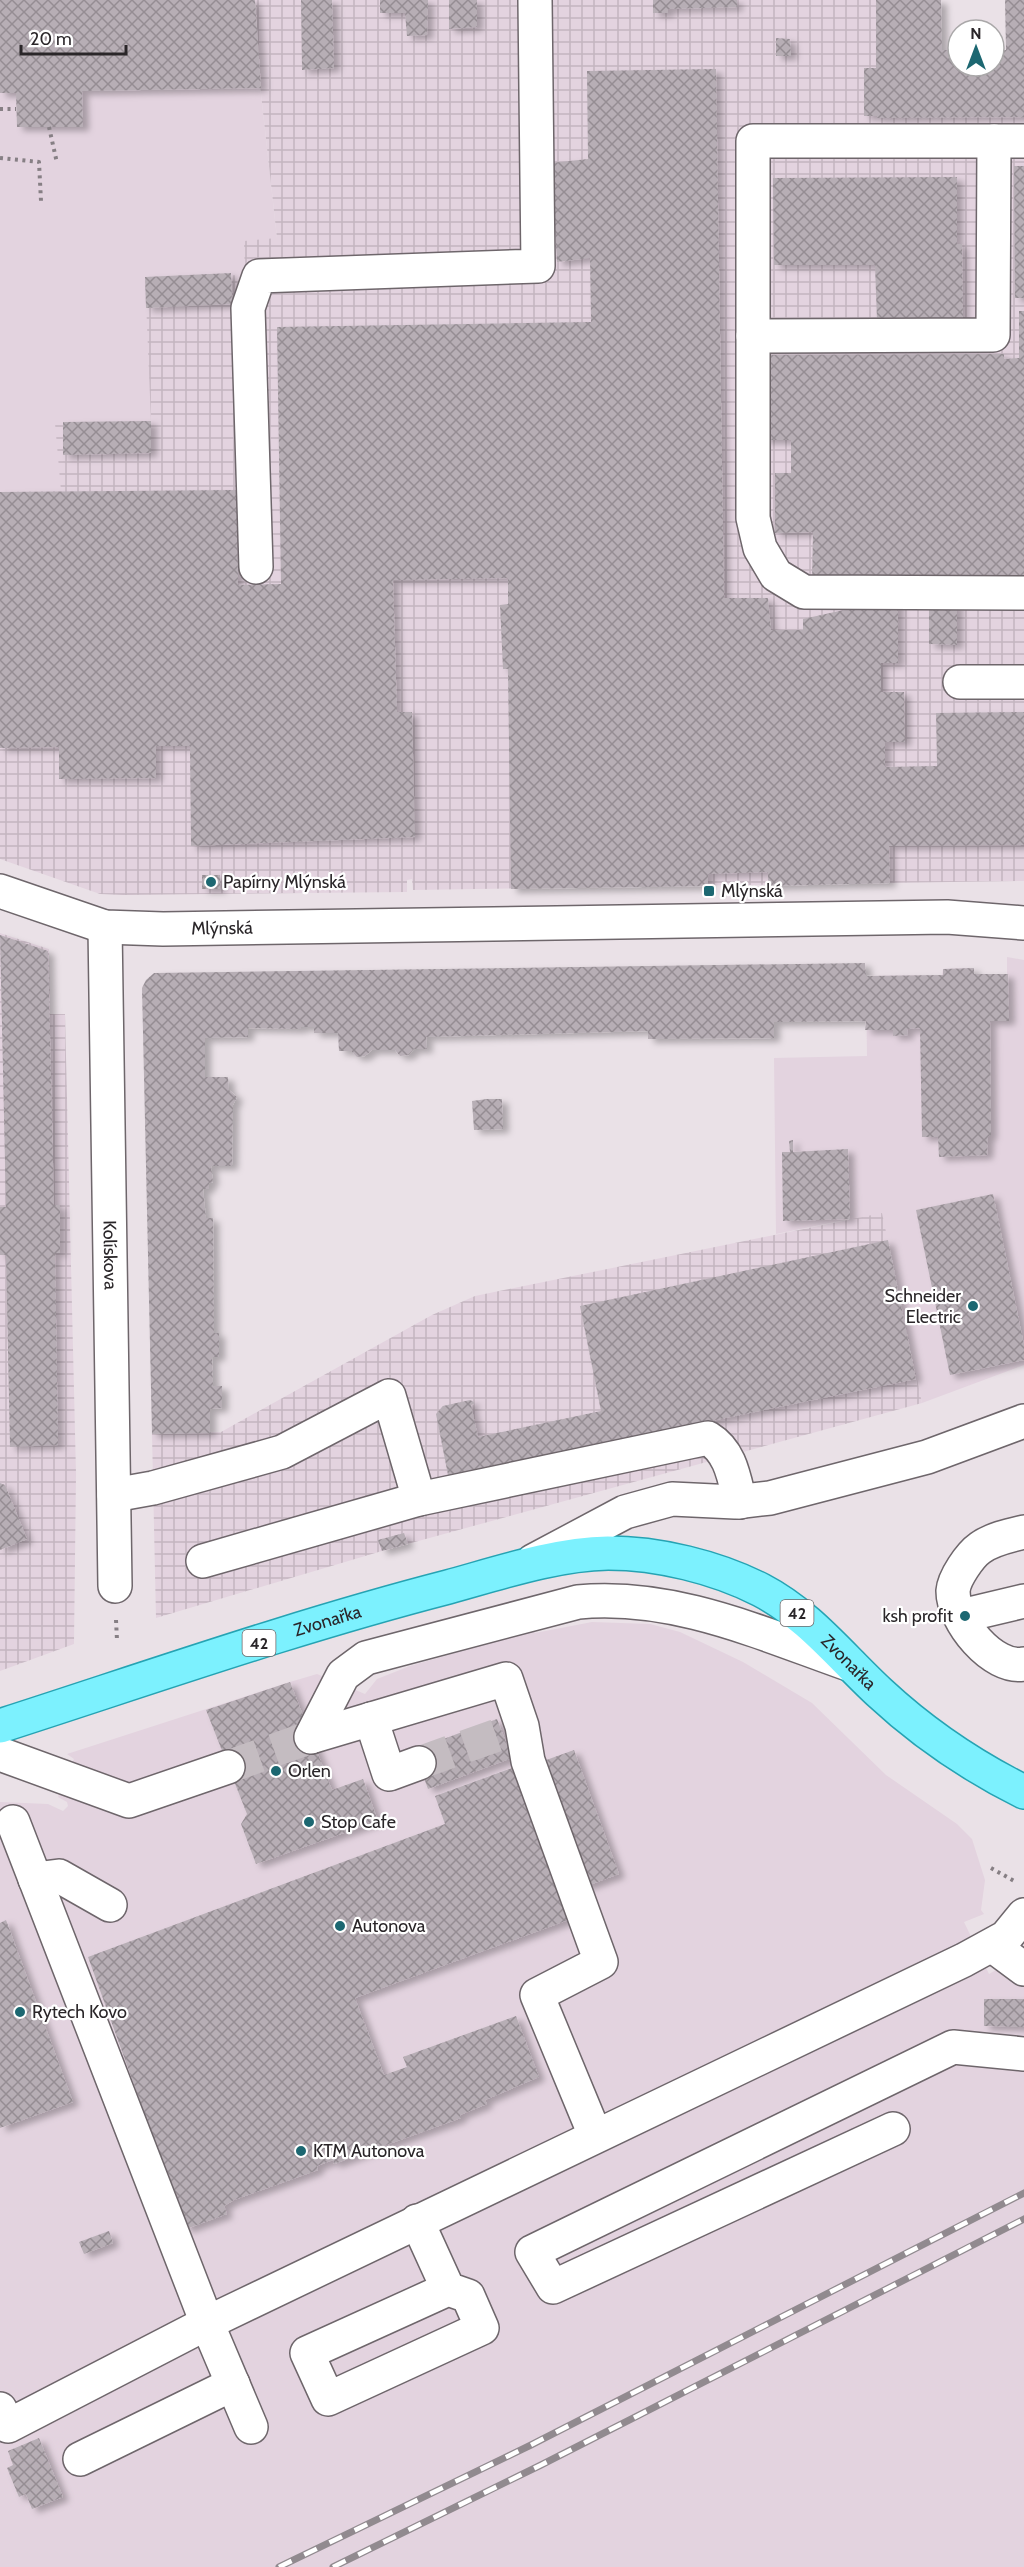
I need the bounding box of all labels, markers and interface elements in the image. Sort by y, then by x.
scale bar [21,18,126,56]
north arrow [946,18,1006,78]
text: N [970,24,982,43]
text: 20 m [30,28,72,50]
place label: Papírny Mlýnská [223,871,346,893]
marker: Papírny Mlýnská [204,875,218,889]
place label: Mlýnská [721,880,783,902]
marker: Mlýnská [702,884,716,898]
street label: Mlýnská [191,917,253,940]
street label: Kolískova [98,1220,122,1290]
place label: Schneider Electric [885,1285,961,1328]
marker: Schneider Electric [966,1299,980,1313]
street label: Zvonařka [291,1600,364,1641]
road number: 42 [780,1600,814,1626]
place label: ksh profit [883,1605,953,1627]
marker: ksh profit [958,1609,972,1623]
road number: 42 [242,1630,276,1656]
street label: Zvonařka [817,1630,881,1695]
place label: Orlen [288,1760,331,1782]
marker: Orlen [269,1764,283,1778]
place label: Stop Cafe [321,1811,396,1833]
marker: Stop Cafe [302,1815,316,1829]
place label: Autonova [352,1915,426,1937]
marker: Autonova [333,1919,347,1933]
place label: Rytech Kovo [32,2001,127,2023]
marker: Rytech Kovo [13,2005,27,2019]
place label: KTM Autonova [313,2140,425,2162]
marker: KTM Autonova [294,2144,308,2158]

